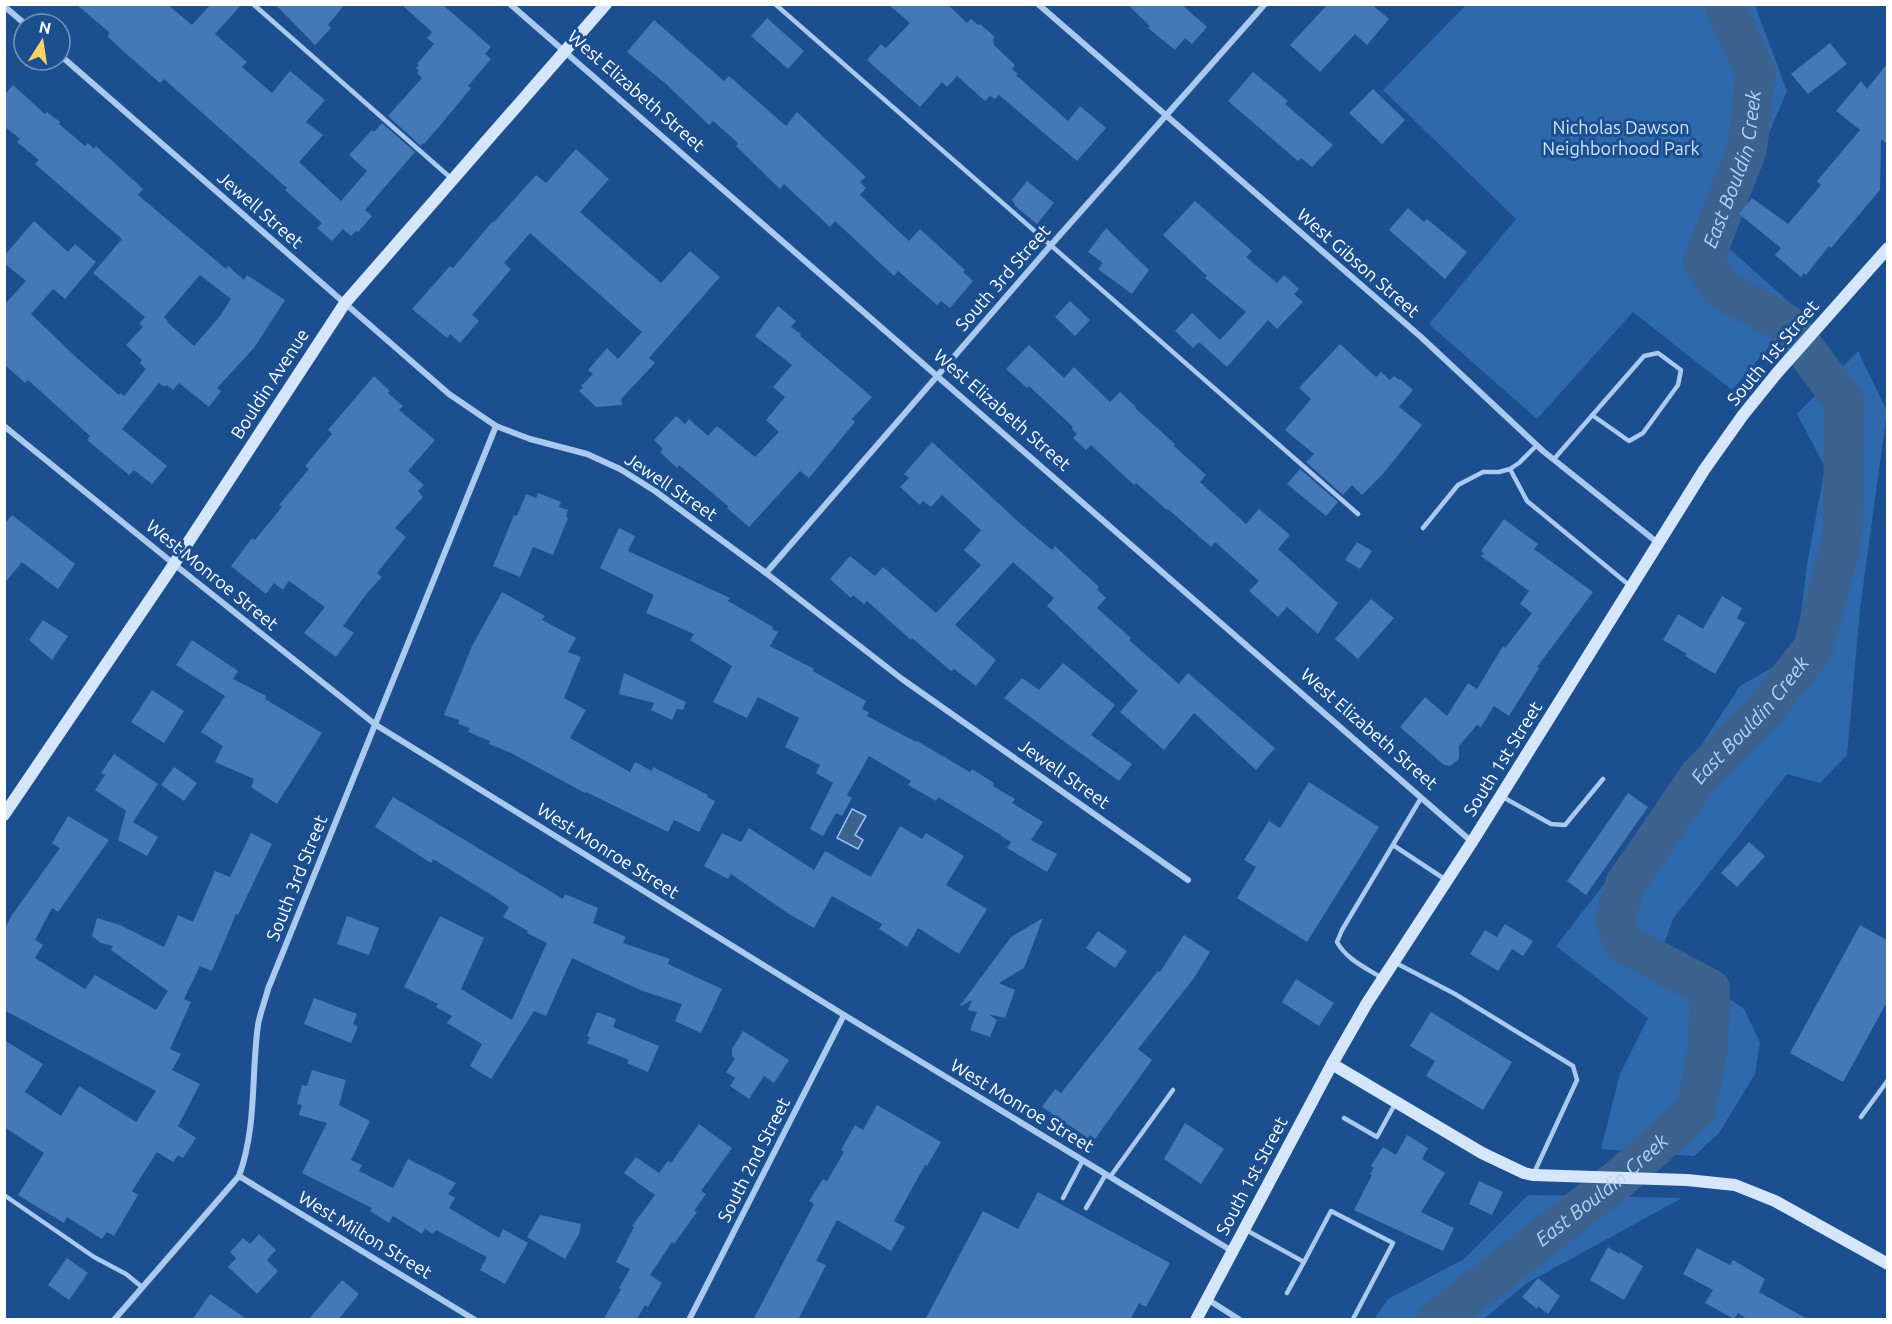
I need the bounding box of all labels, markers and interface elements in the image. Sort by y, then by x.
north arrow [12,12,72,72]
text: N [37,17,53,37]
street label: West Elizabeth Street [564,26,709,155]
water label: East Bouldin Creek [1698,88,1765,251]
park label: Nicholas Dawson Neighborhood Park [1542,117,1700,158]
street label: Jewell Street [214,167,307,252]
street label: West Gibson Street [1294,204,1424,321]
street label: South 3rd Street [951,220,1054,334]
street label: South 1st Street [1722,296,1822,409]
street label: Bouldin Avenue [226,325,312,442]
street label: West Elizabeth Street [930,345,1075,474]
street label: Jewell Street [622,448,721,524]
street label: West Monroe Street [143,515,282,633]
water label: East Bouldin Creek [1686,651,1814,788]
street label: West Elizabeth Street [1297,664,1442,793]
street label: South 1st Street [1459,698,1545,819]
street label: Jewell Street [1015,734,1114,812]
street label: West Monroe Street [534,798,683,902]
street label: South 3rd Street [262,812,330,943]
street label: West Monroe Street [947,1054,1098,1156]
street label: South 2nd Street [713,1094,793,1225]
street label: South 1st Street [1212,1113,1291,1238]
water label: East Bouldin Creek [1531,1128,1673,1250]
street label: West Milton Street [295,1186,436,1282]

